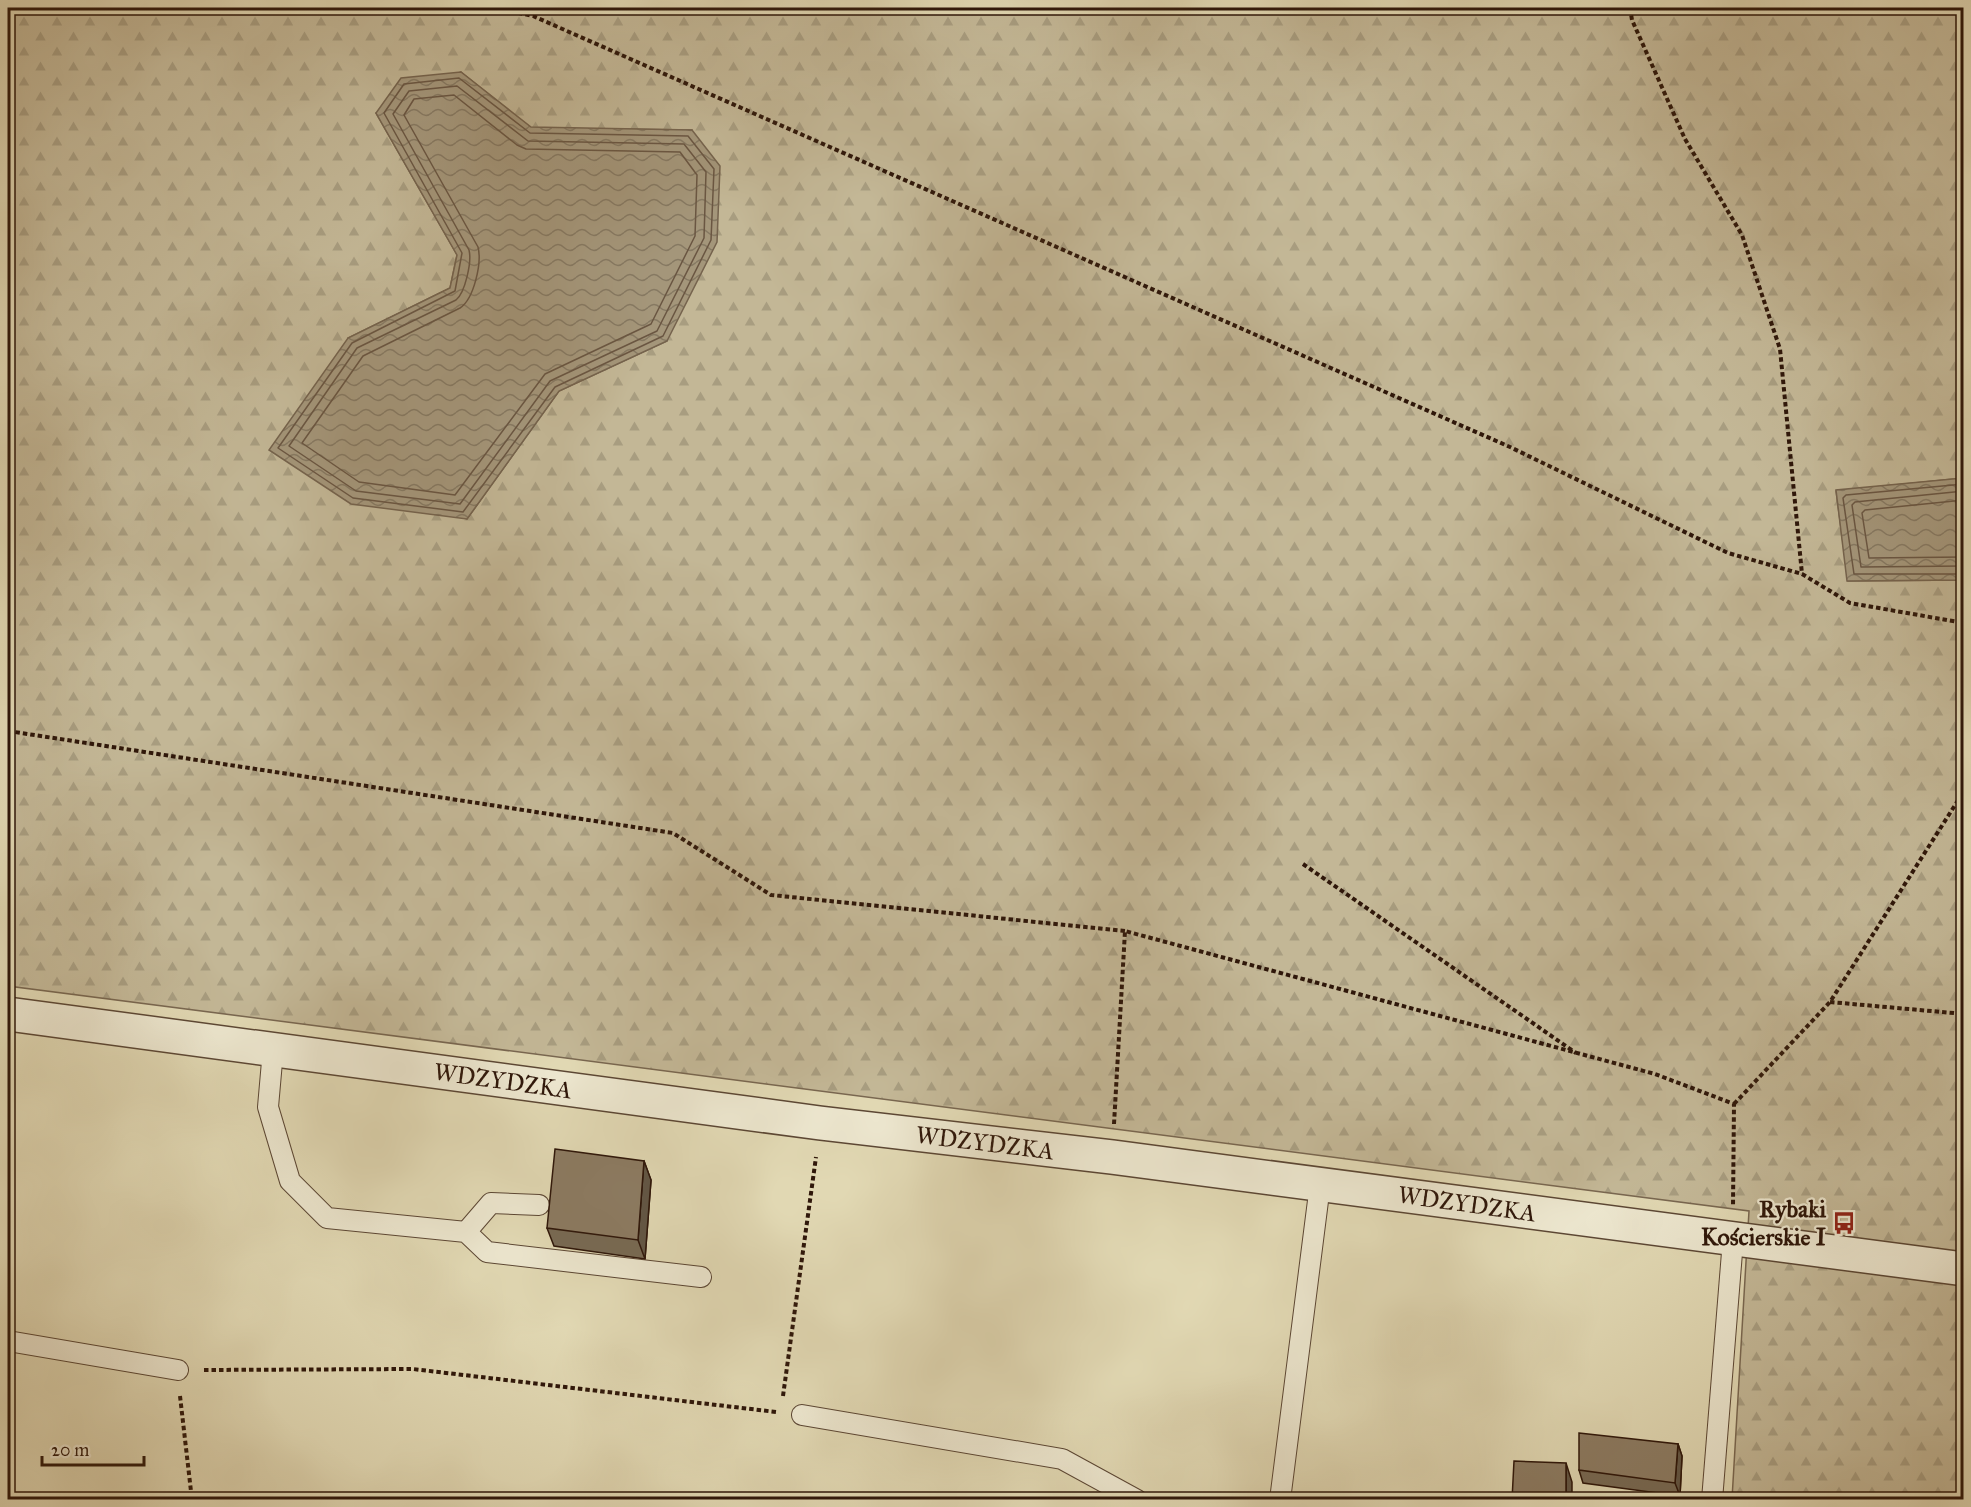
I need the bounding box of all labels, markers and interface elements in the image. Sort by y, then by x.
street label: WDZYDZKA [432,1056,574,1106]
street label: WDZYDZKA [914,1120,1056,1166]
street label: WDZYDZKA [1396,1179,1538,1229]
place label: Rybaki Kościerskie I [1701,1194,1826,1252]
bus stop icon: Rybaki Kościerskie I [1831,1210,1857,1236]
scale bar [42,1429,144,1467]
text: 20 m [51,1439,89,1461]

